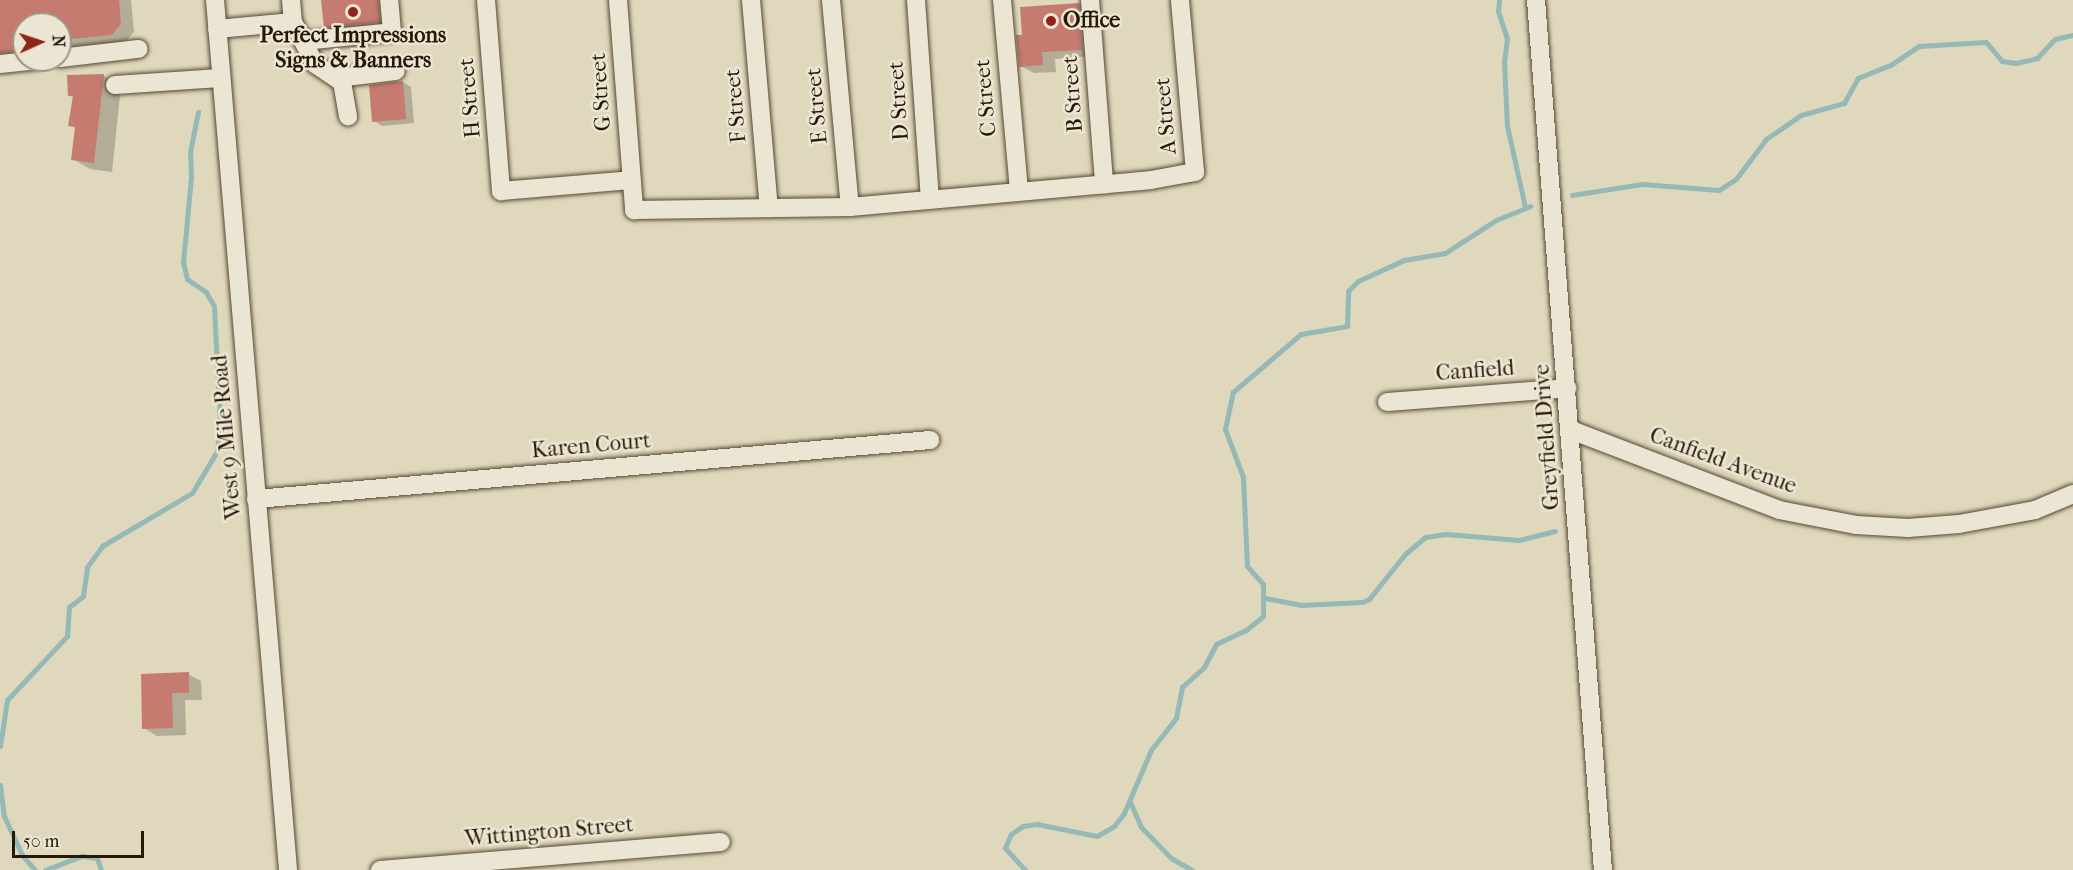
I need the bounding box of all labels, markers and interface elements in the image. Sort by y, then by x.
marker: Perfect Impressions Signs & Banners [346,5,360,19]
place label: Office [1063,8,1120,34]
north arrow [12,12,72,72]
marker: Office [1044,14,1058,28]
place label: Perfect Impressions Signs & Banners [260,22,446,74]
text: N [49,35,68,48]
street label: G Street [585,52,617,132]
street label: B Street [1057,55,1089,133]
street label: H Street [453,57,487,139]
street label: C Street [969,58,1003,138]
street label: D Street [883,60,915,142]
street label: E Street [801,67,833,145]
street label: F Street [720,68,752,144]
street label: A Street [1149,76,1183,156]
street label: West 9 Mile Road [207,354,247,520]
street label: Canfield [1435,355,1515,387]
street label: Greyfield Drive [1529,363,1565,511]
street label: Canfield Avenue [1646,422,1800,500]
street label: Karen Court [530,428,652,464]
street label: Wittington Street [464,811,634,853]
scale bar [15,819,147,857]
text: 50 m [23,831,59,852]

